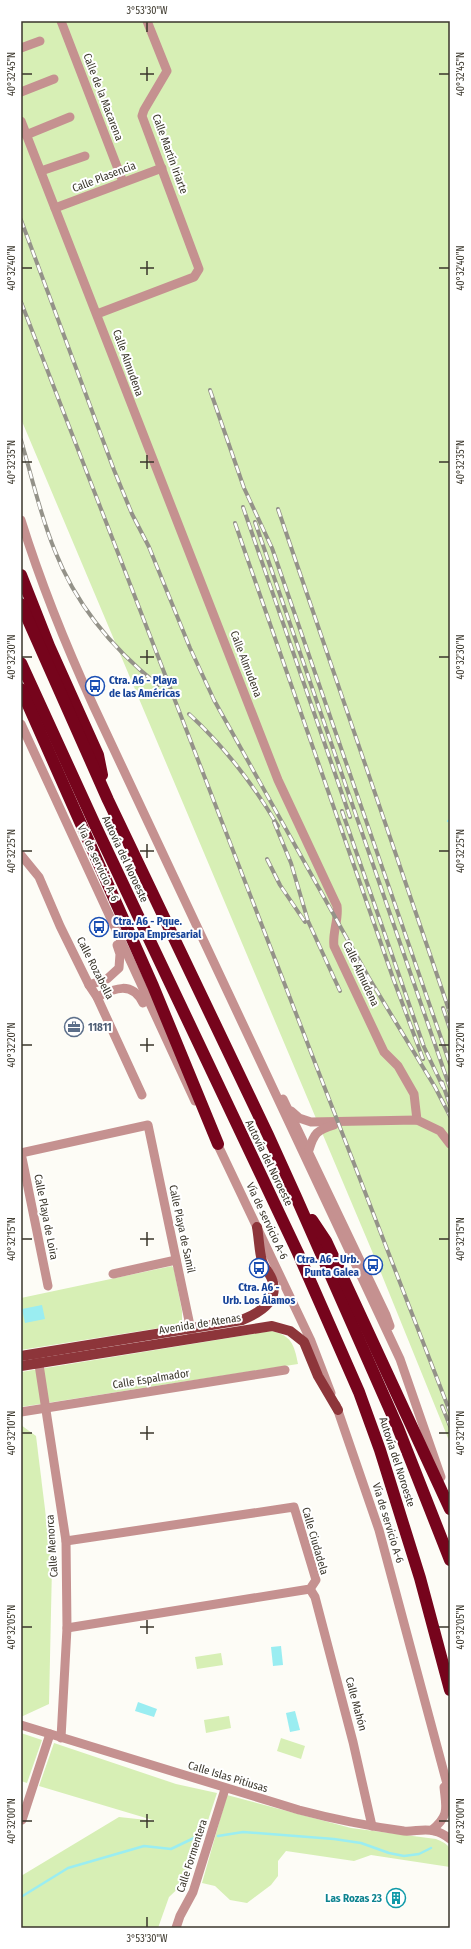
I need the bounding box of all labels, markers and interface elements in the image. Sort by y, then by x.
text: 3°53'30"W [126,5,168,17]
street label: Calle de la Macarena [80,51,126,143]
text: 40°32'45"N [6,52,18,96]
text: 40°32'45"N [455,52,467,96]
street label: Calle Martín Iriarte [150,112,190,196]
street label: Calle Plasencia [70,159,138,195]
text: 40°32'40"N [6,246,18,291]
text: 40°32'40"N [455,246,467,291]
street label: Calle Almudena [110,328,146,398]
text: 40°32'35"N [6,440,18,484]
text: 40°32'35"N [455,440,467,484]
street label: Calle Almudena [227,629,265,699]
text: 40°32'30"N [6,634,18,680]
text: 40°32'30"N [455,634,467,680]
place label: Ctra. A6 - Playa de las Américas [109,674,180,700]
bus stop icon: Ctra. A6 - Playa de las Américas [84,675,106,697]
street label: Autovía del Noroeste [99,814,151,904]
street label: Vía de servicio A-6 [75,823,122,904]
text: 40°32'25"N [6,829,18,873]
text: 40°32'25"N [455,829,467,873]
place label: Ctra. A6 - Pque. Europa Empresarial [113,915,202,941]
bus stop icon: Ctra. A6 - Pque. Europa Empresarial [88,916,110,938]
street label: Calle Rozabella [74,935,116,1001]
street label: Calle Almudena [340,940,382,1008]
office icon: 11811 [63,1016,85,1038]
place label: 11811 [88,1021,112,1034]
text: 40°32'20"N [6,1023,18,1067]
text: 40°32'20"N [455,1023,467,1067]
street label: Autovía del Noroeste [243,1118,295,1208]
street label: Calle Playa de Loira [31,1173,61,1261]
street label: Vía de servicio A-6 [244,1181,291,1262]
street label: Calle Playa de Samil [166,1184,198,1274]
text: 40°32'15"N [6,1217,18,1261]
text: 40°32'15"N [455,1217,467,1261]
place label: Ctra. A6 - Urb. Punta Galea [296,1253,360,1279]
bus stop icon: Ctra. A6 - Urb. Punta Galea [362,1254,384,1276]
bus stop icon: Ctra. A6 - Urb. Los Álamos [248,1257,270,1279]
place label: Ctra. A6 - Urb. Los Álamos [223,1281,295,1307]
street label: Avenida de Atenas [158,1311,242,1337]
street label: Calle Espalmador [112,1366,191,1391]
text: 40°32'10"N [6,1411,18,1455]
text: 40°32'10"N [455,1411,467,1455]
street label: Autovía del Noroeste [376,1415,418,1509]
street label: Vía de servicio A-6 [370,1481,407,1565]
street label: Calle Ciudadela [299,1506,331,1576]
street label: Calle Menorca [43,1514,61,1578]
text: 40°32'05"N [6,1605,18,1649]
text: 40°32'05"N [455,1605,467,1649]
street label: Calle Mahón [343,1676,369,1732]
street label: Calle Islas Pitiusas [186,1759,270,1795]
text: 40°32'00"N [6,1798,18,1844]
text: 40°32'00"N [455,1798,467,1844]
street label: Calle Formentera [174,1818,210,1894]
building icon: Las Rozas 23 [385,1887,407,1909]
place label: Las Rozas 23 [325,1892,382,1905]
text: 3°53'30"W [126,1933,168,1945]

